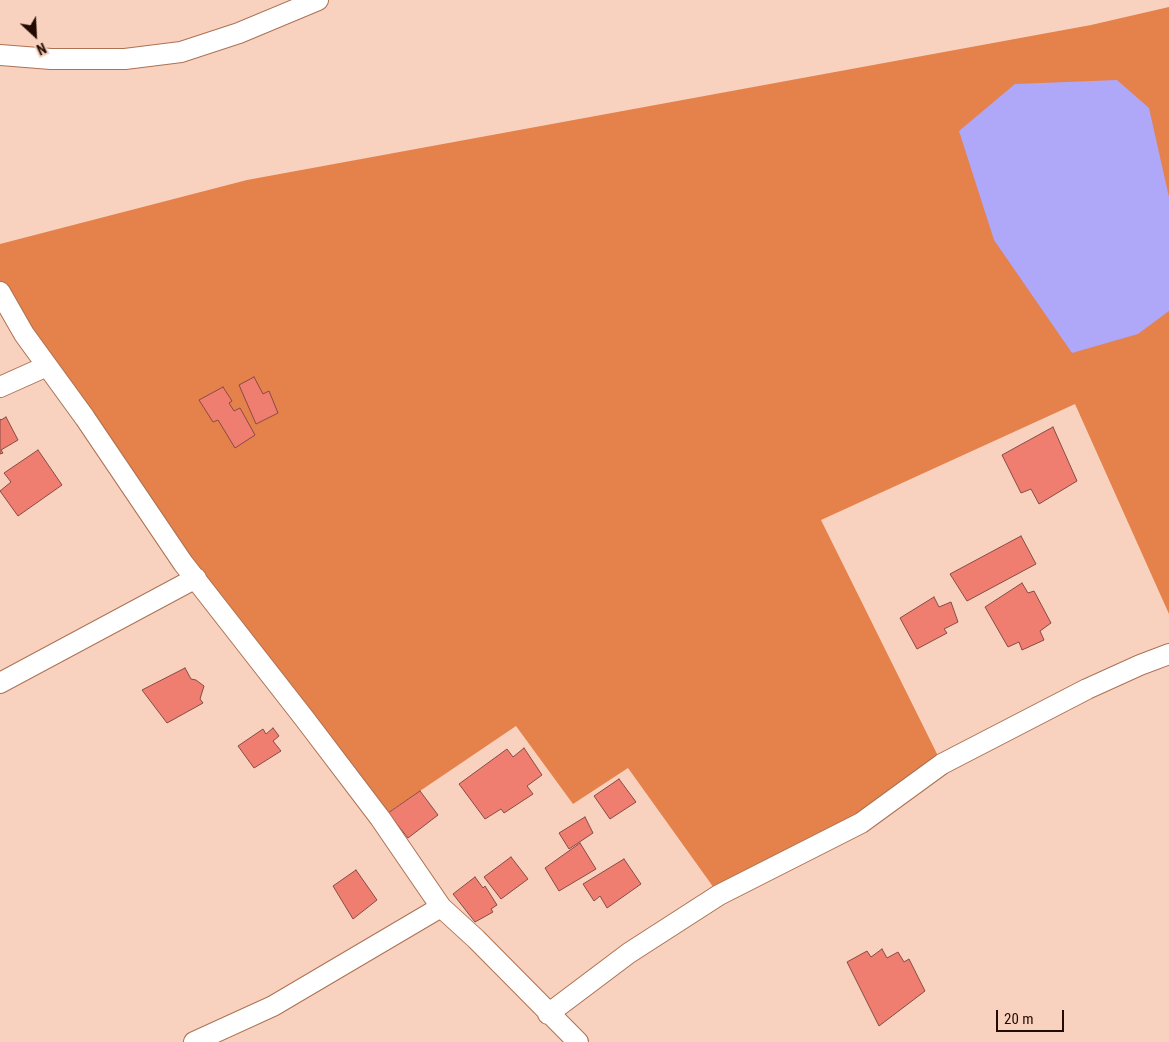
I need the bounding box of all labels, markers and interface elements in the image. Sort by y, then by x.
north arrow [10,10,60,60]
text: N [34,40,49,58]
scale bar [999,1000,1066,1032]
text: 20 m [1004,1010,1034,1028]

